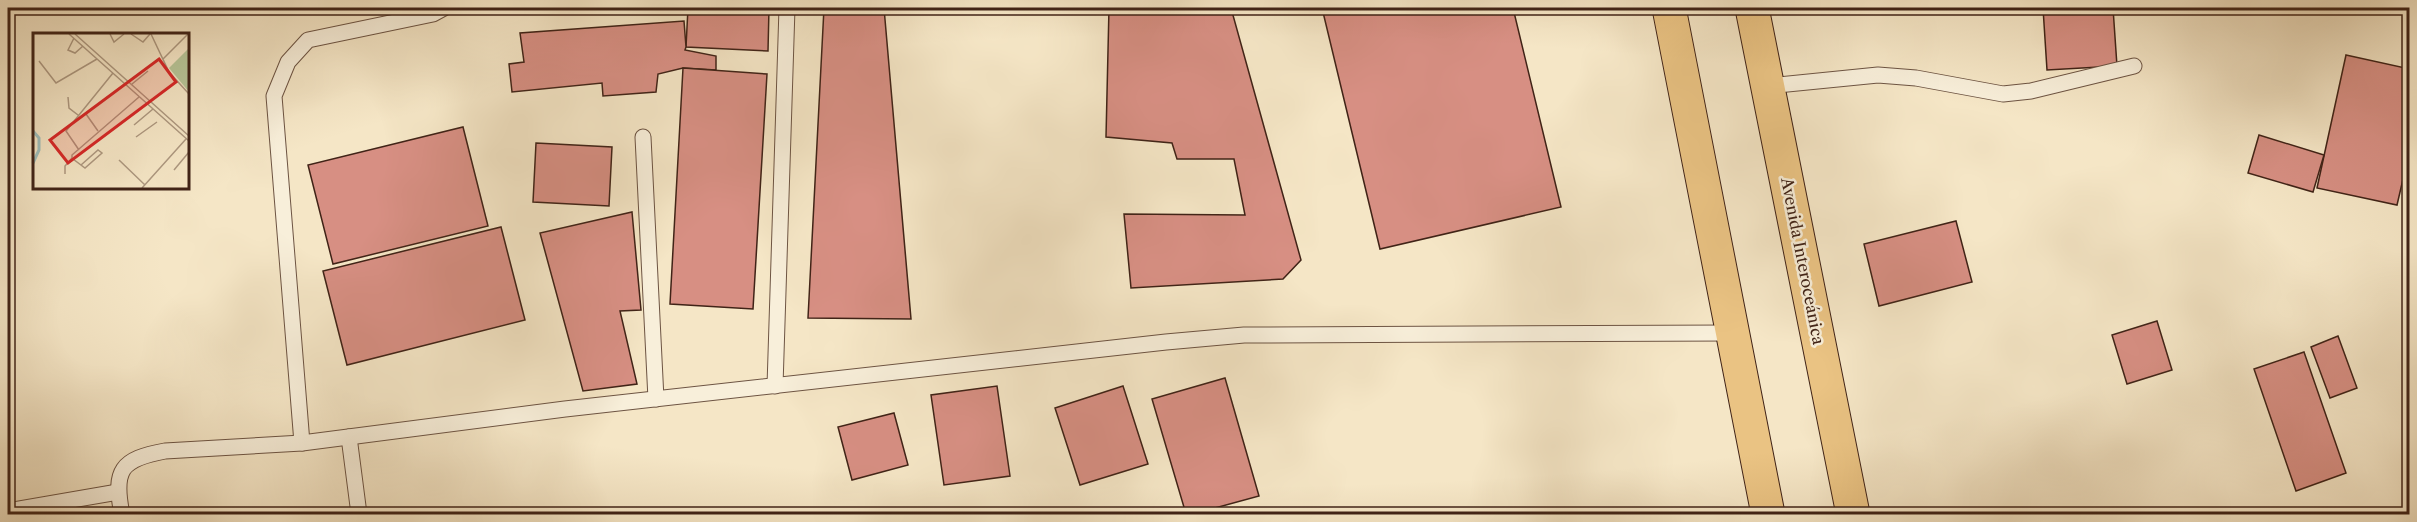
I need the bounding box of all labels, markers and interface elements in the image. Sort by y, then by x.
inset map [33,33,189,189]
street label: Avenida Interoceánica [1777,175,1829,347]

